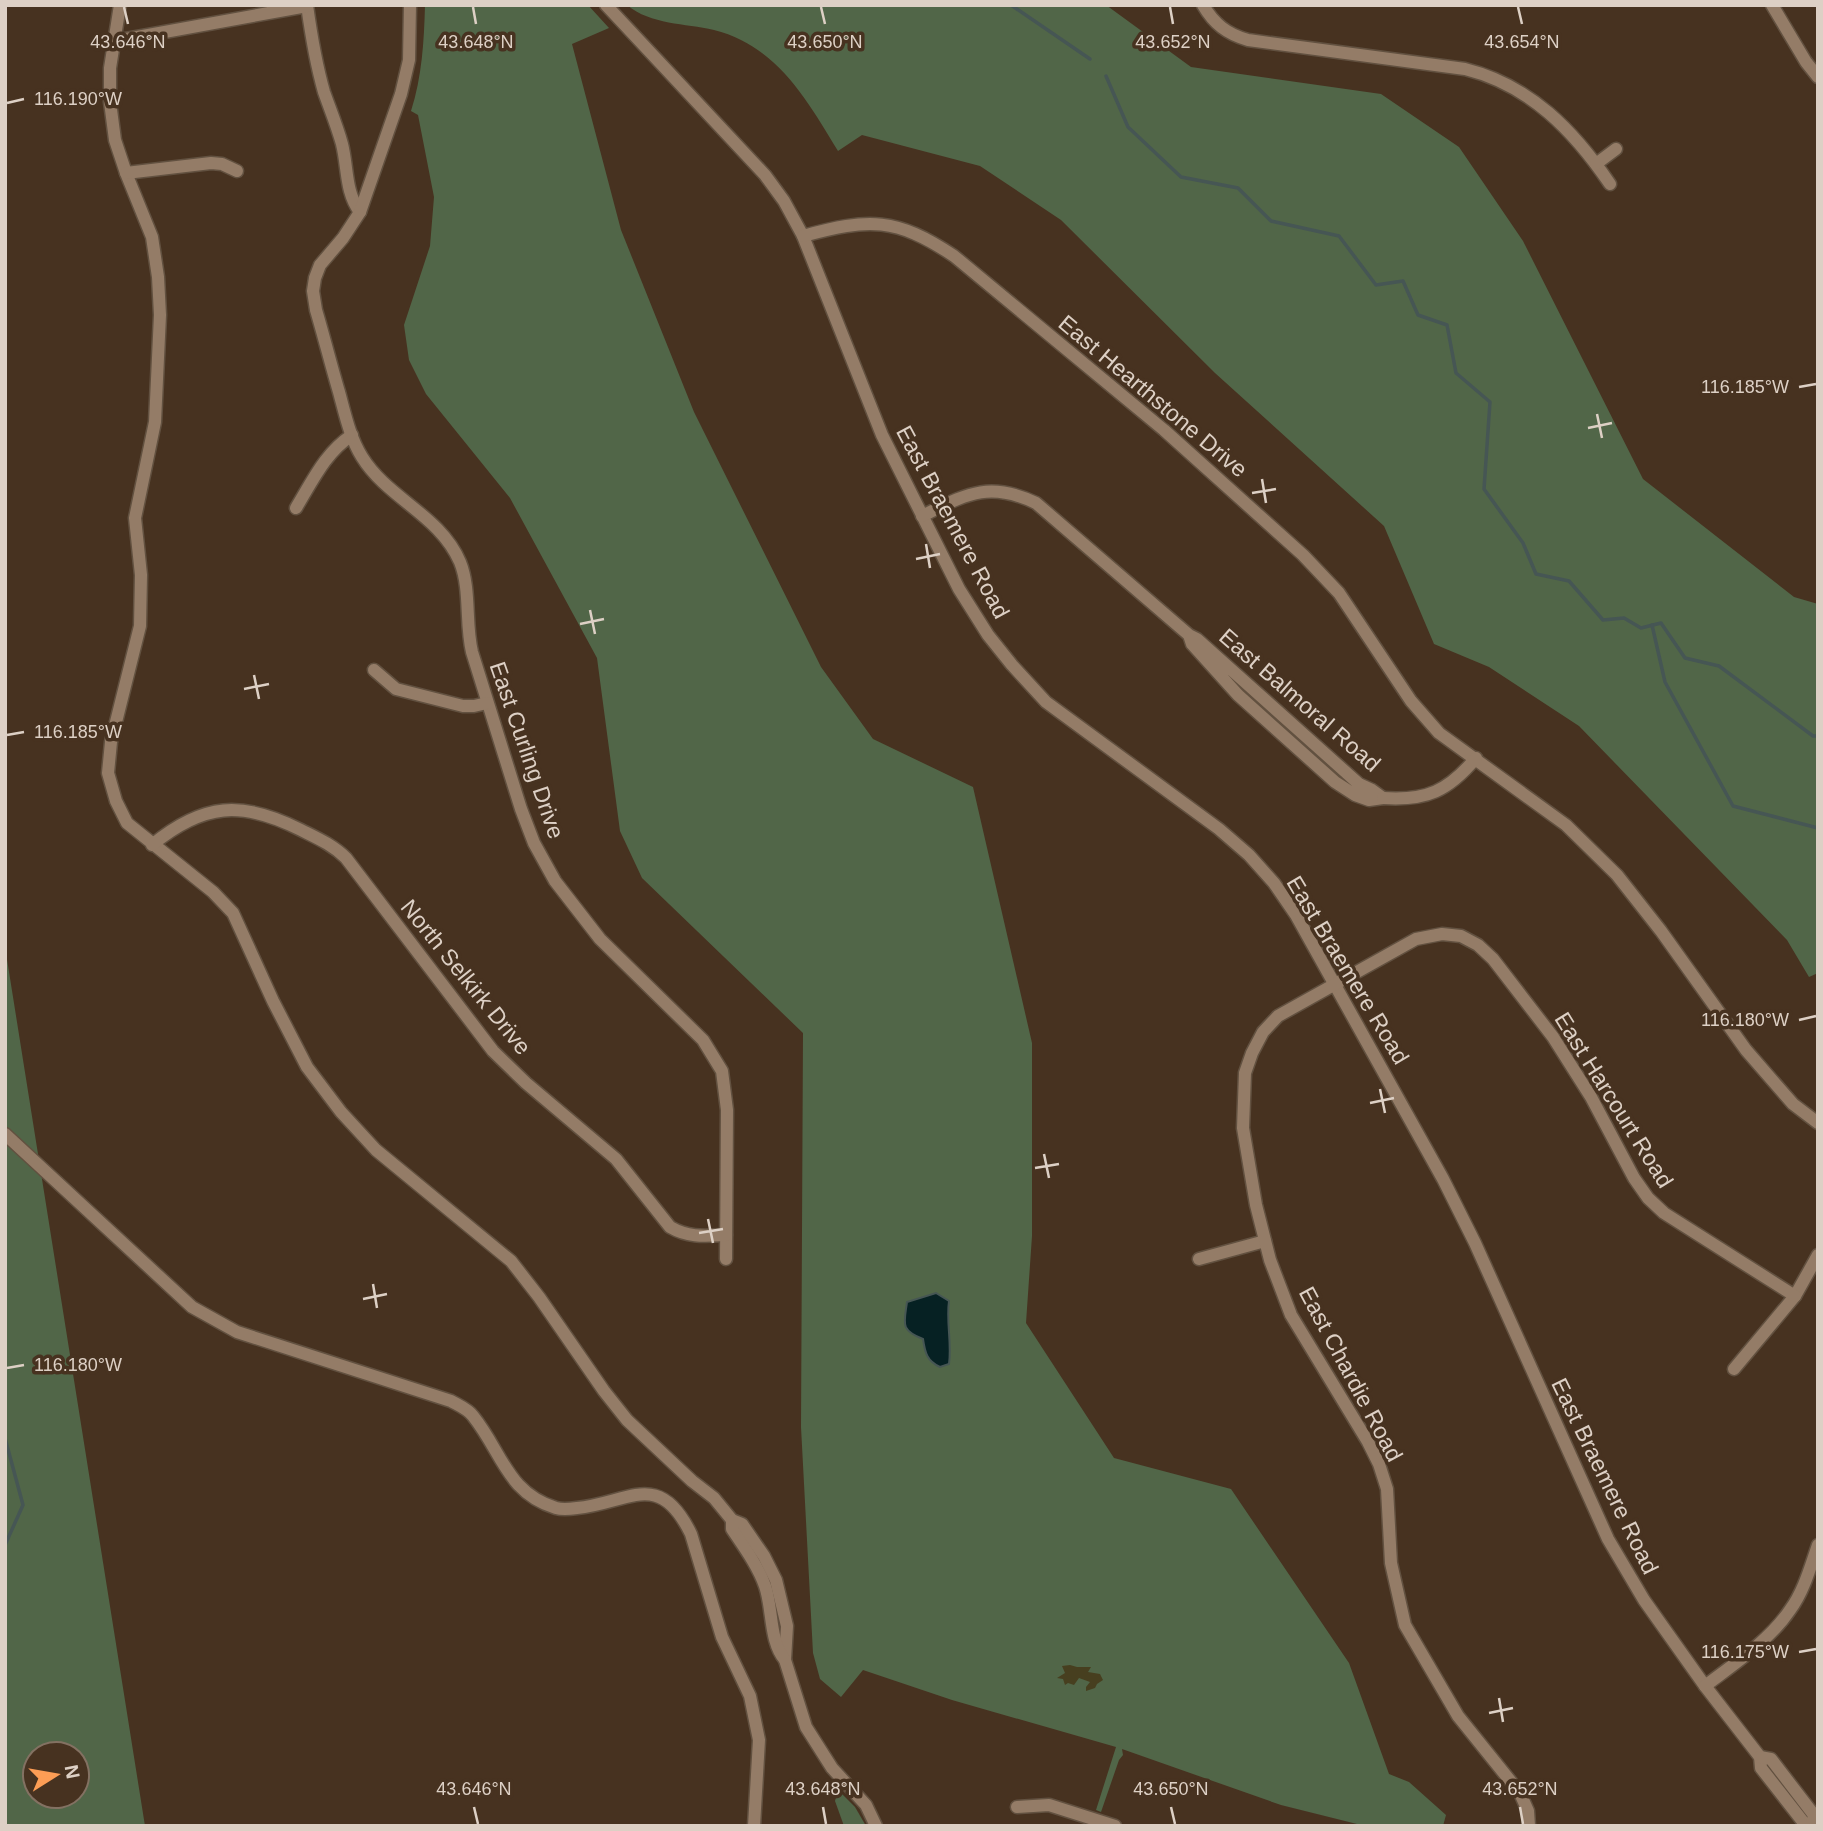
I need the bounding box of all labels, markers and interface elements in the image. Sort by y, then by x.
text: 43.646°N [90,32,166,52]
text: 43.648°N [438,32,514,52]
text: 43.650°N [787,32,863,52]
text: 43.652°N [1135,32,1211,52]
text: 43.654°N [1484,32,1560,52]
text: 116.190°W [34,89,122,109]
street label: East Hearthstone Drive [1054,310,1252,482]
text: 116.185°W [1701,377,1789,397]
street label: East Braemere Road [891,421,1015,623]
street label: East Balmoral Road [1214,623,1386,777]
street label: East Curling Drive [485,658,569,842]
text: 116.185°W [34,722,122,742]
street label: East Braemere Road [1282,871,1414,1069]
street label: North Selkirk Drive [396,894,536,1060]
street label: East Harcourt Road [1549,1007,1679,1193]
text: 116.180°W [1701,1010,1789,1030]
street label: East Chardie Road [1294,1282,1408,1466]
text: 116.180°W [34,1355,122,1375]
street label: East Braemere Road [1546,1374,1664,1578]
text: 116.175°W [1701,1642,1789,1662]
north arrow [21,1740,91,1810]
text: N [61,1763,84,1781]
text: 43.646°N [436,1779,512,1799]
text: 43.648°N [785,1779,861,1799]
text: 43.650°N [1133,1779,1209,1799]
text: 43.652°N [1482,1779,1558,1799]

